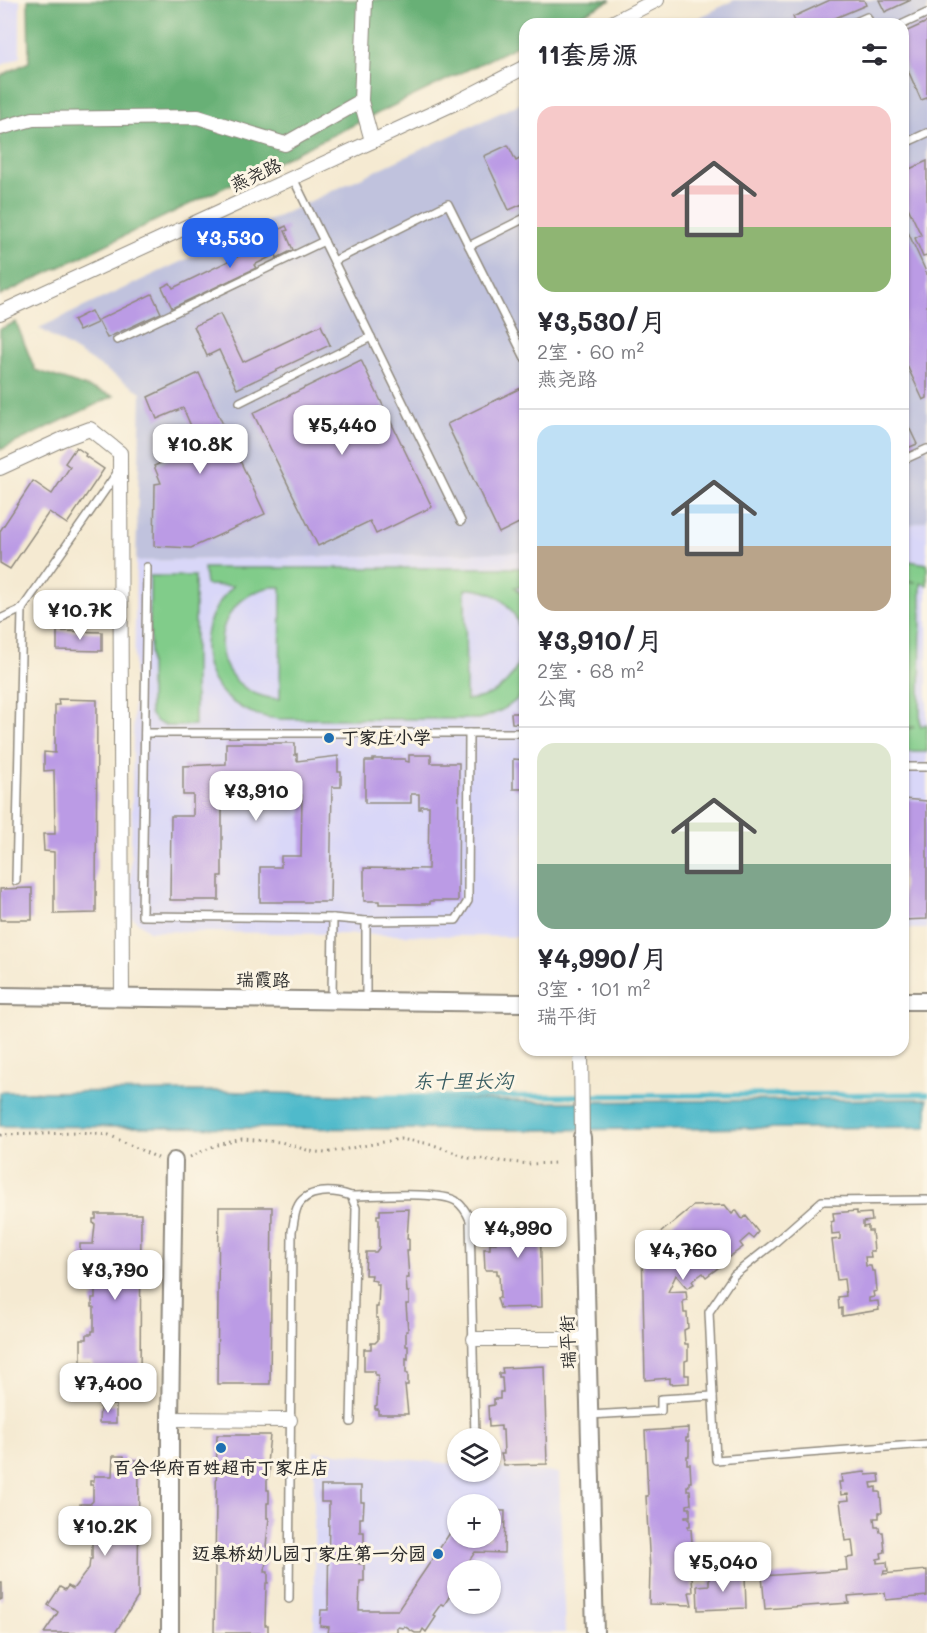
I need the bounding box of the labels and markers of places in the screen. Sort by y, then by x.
pin: ¥3,530 [181,218,279,269]
pin: ¥5,440 [293,405,391,456]
pin: ¥10.8K [151,424,249,475]
pin: ¥10.7K [31,590,129,641]
place label: 丁家庄小学 [341,725,431,749]
marker: 丁家庄小学 [322,731,336,745]
pin: ¥3,910 [207,771,305,822]
pin: ¥4,990 [469,1208,567,1259]
pin: ¥4,760 [634,1230,732,1281]
pin: ¥3,790 [66,1250,164,1301]
pin: ¥7,400 [59,1363,157,1414]
marker: 百合华府百姓超市丁家庄店 [214,1441,228,1455]
place label: 百合华府百姓超市丁家庄店 [113,1455,329,1479]
pin: ¥10.2K [56,1506,154,1557]
place label: 迈皋桥幼儿园丁家庄第一分园 [192,1541,426,1565]
pin: ¥5,040 [674,1542,772,1593]
marker: 迈皋桥幼儿园丁家庄第一分园 [431,1547,445,1561]

